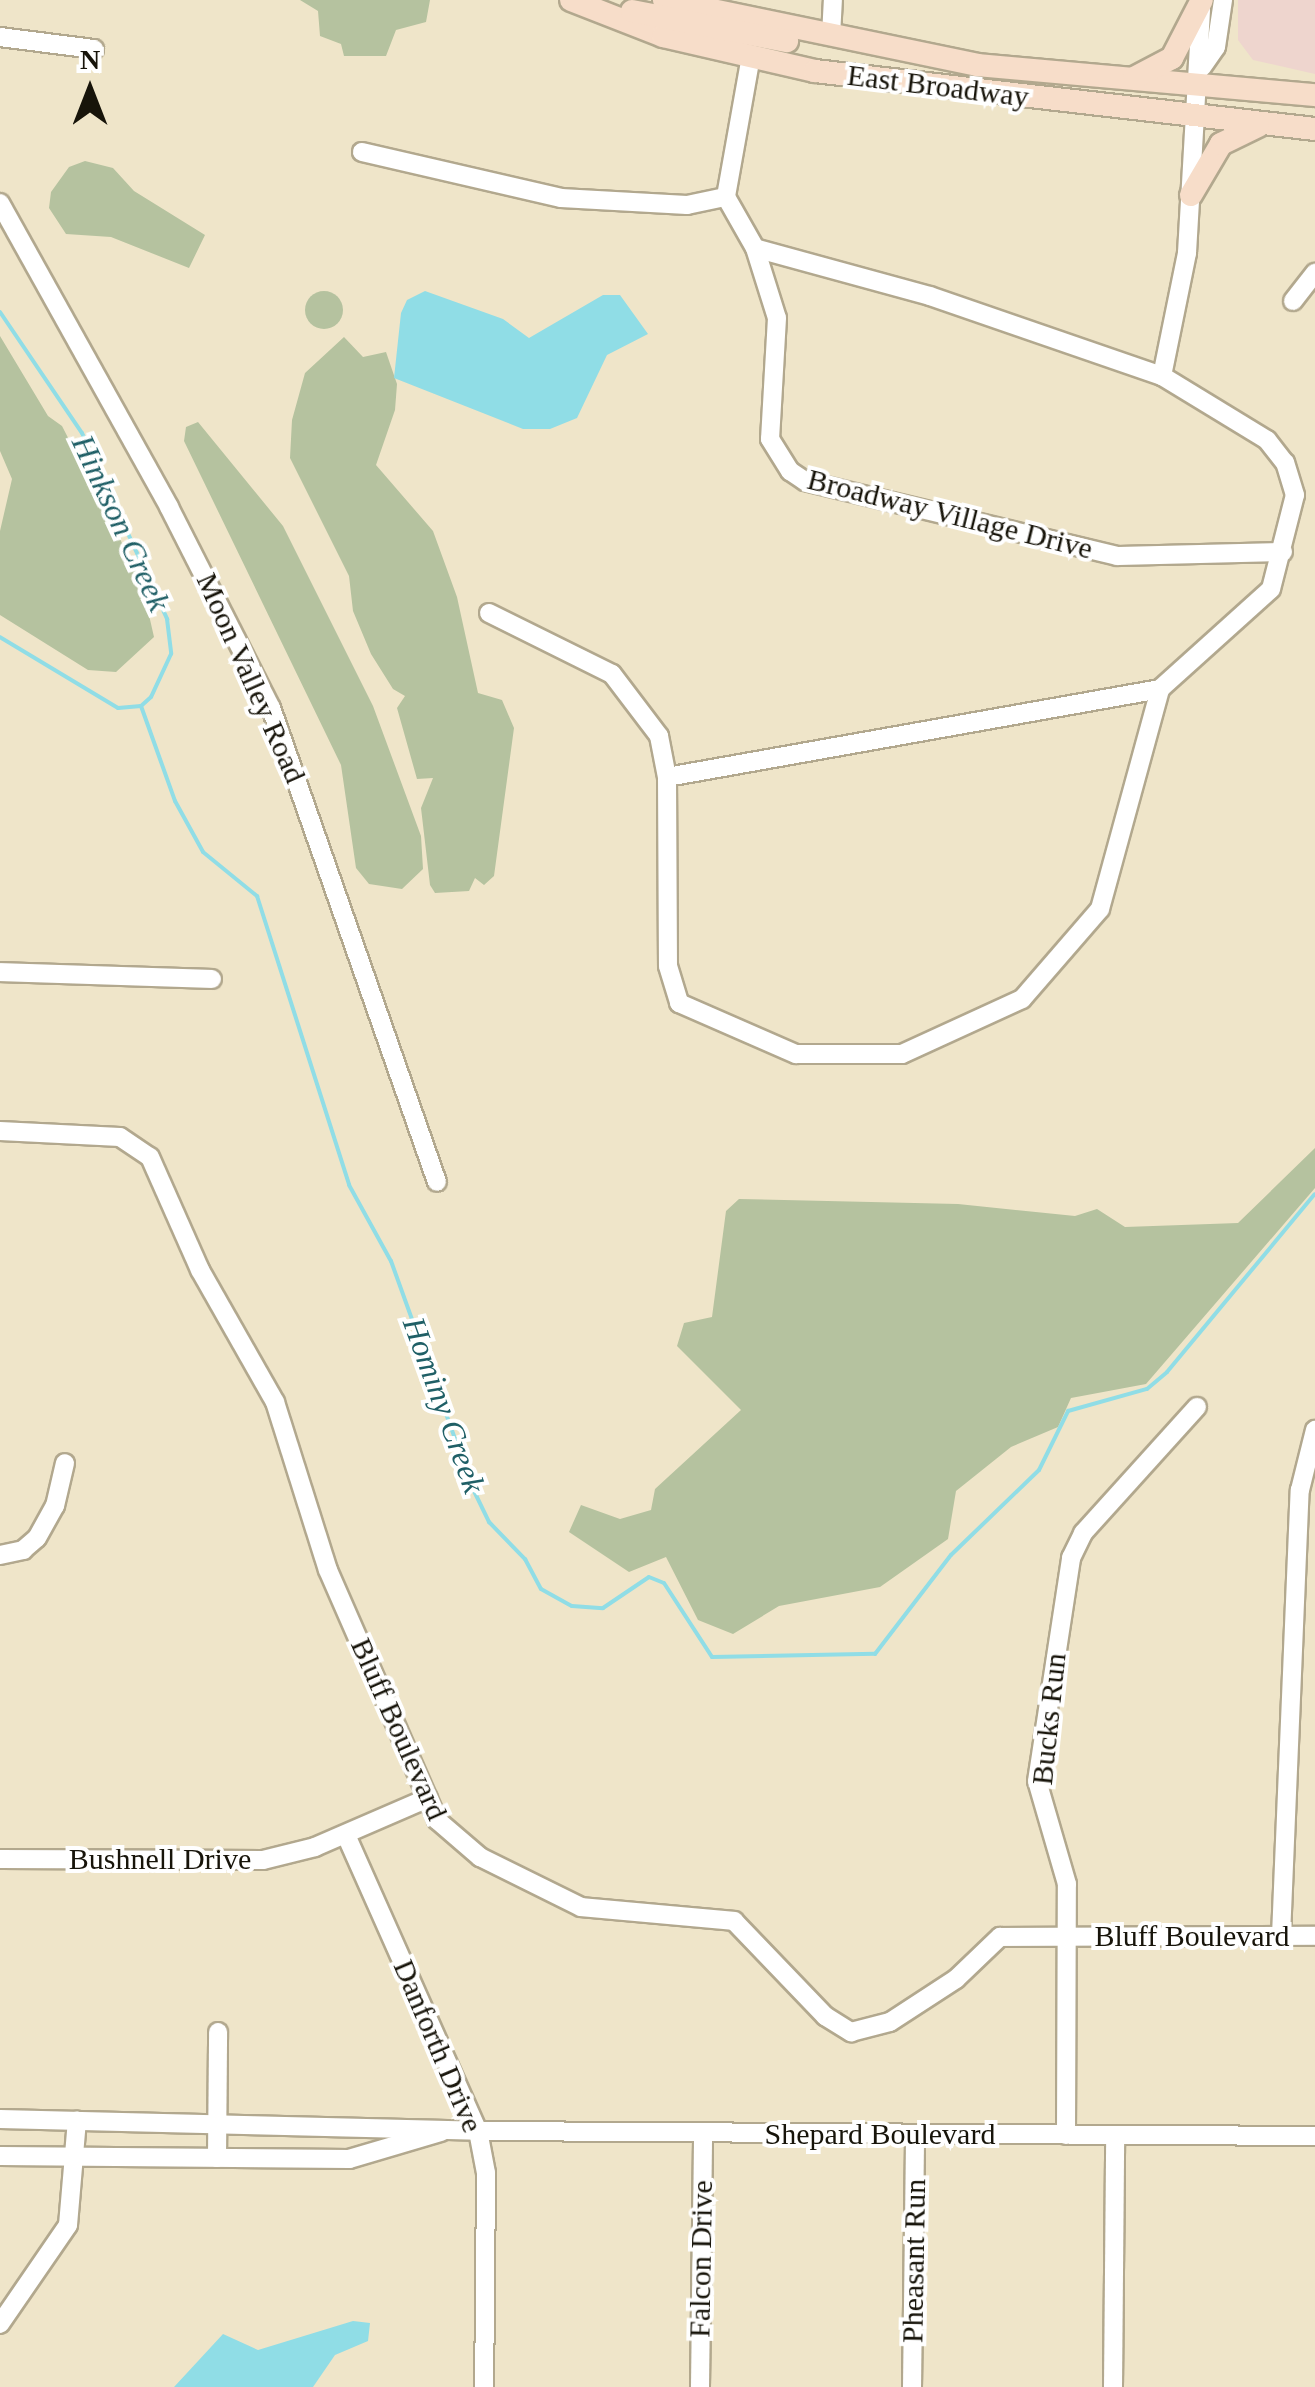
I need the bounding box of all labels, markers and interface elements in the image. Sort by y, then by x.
north arrow [40,40,140,140]
text: N [80,44,100,75]
street label: East Broadway [845,57,1031,115]
water label: Hinkson Creek [63,429,179,617]
street label: Broadway Village Drive [803,461,1097,567]
street label: Moon Valley Road [188,567,314,789]
water label: Hominy Creek [394,1312,494,1498]
street label: Bluff Boulevard [343,1632,455,1826]
street label: Bucks Run [1024,1651,1074,1787]
street label: Bushnell Drive [69,1841,251,1877]
street label: Bluff Boulevard [1094,1918,1290,1954]
street label: Danforth Drive [385,1954,491,2138]
street label: Shepard Boulevard [765,2116,995,2152]
street label: Pheasant Run [895,2179,933,2343]
street label: Falcon Drive [682,2180,720,2338]

